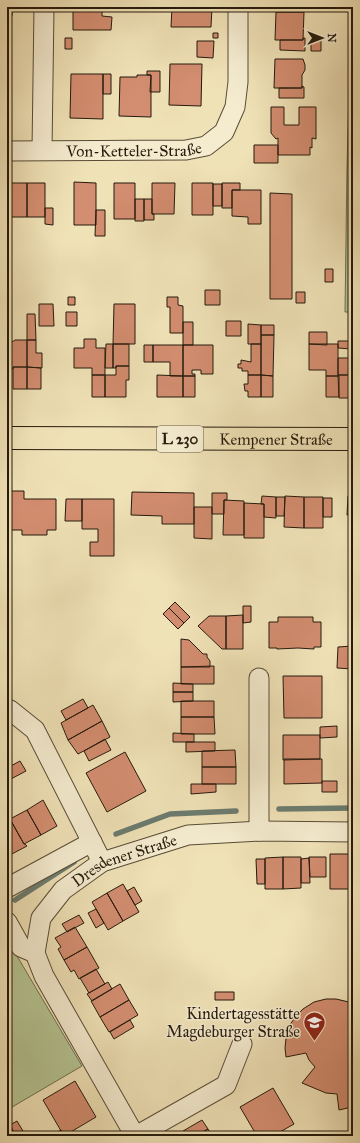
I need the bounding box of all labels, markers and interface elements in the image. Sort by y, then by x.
north arrow [302,18,342,58]
text: N [325,33,338,43]
street label: Von-Ketteler-Straße [65,138,204,160]
road number: L 230 [157,426,203,452]
street label: Kempener Straße [219,429,333,448]
street label: Dresdener Straße [68,830,179,890]
place label: Kindertagesstätte Magdeburger Straße [166,1004,300,1042]
school or university icon: Kindertagesstätte Magdeburger Straße [302,1009,328,1042]

